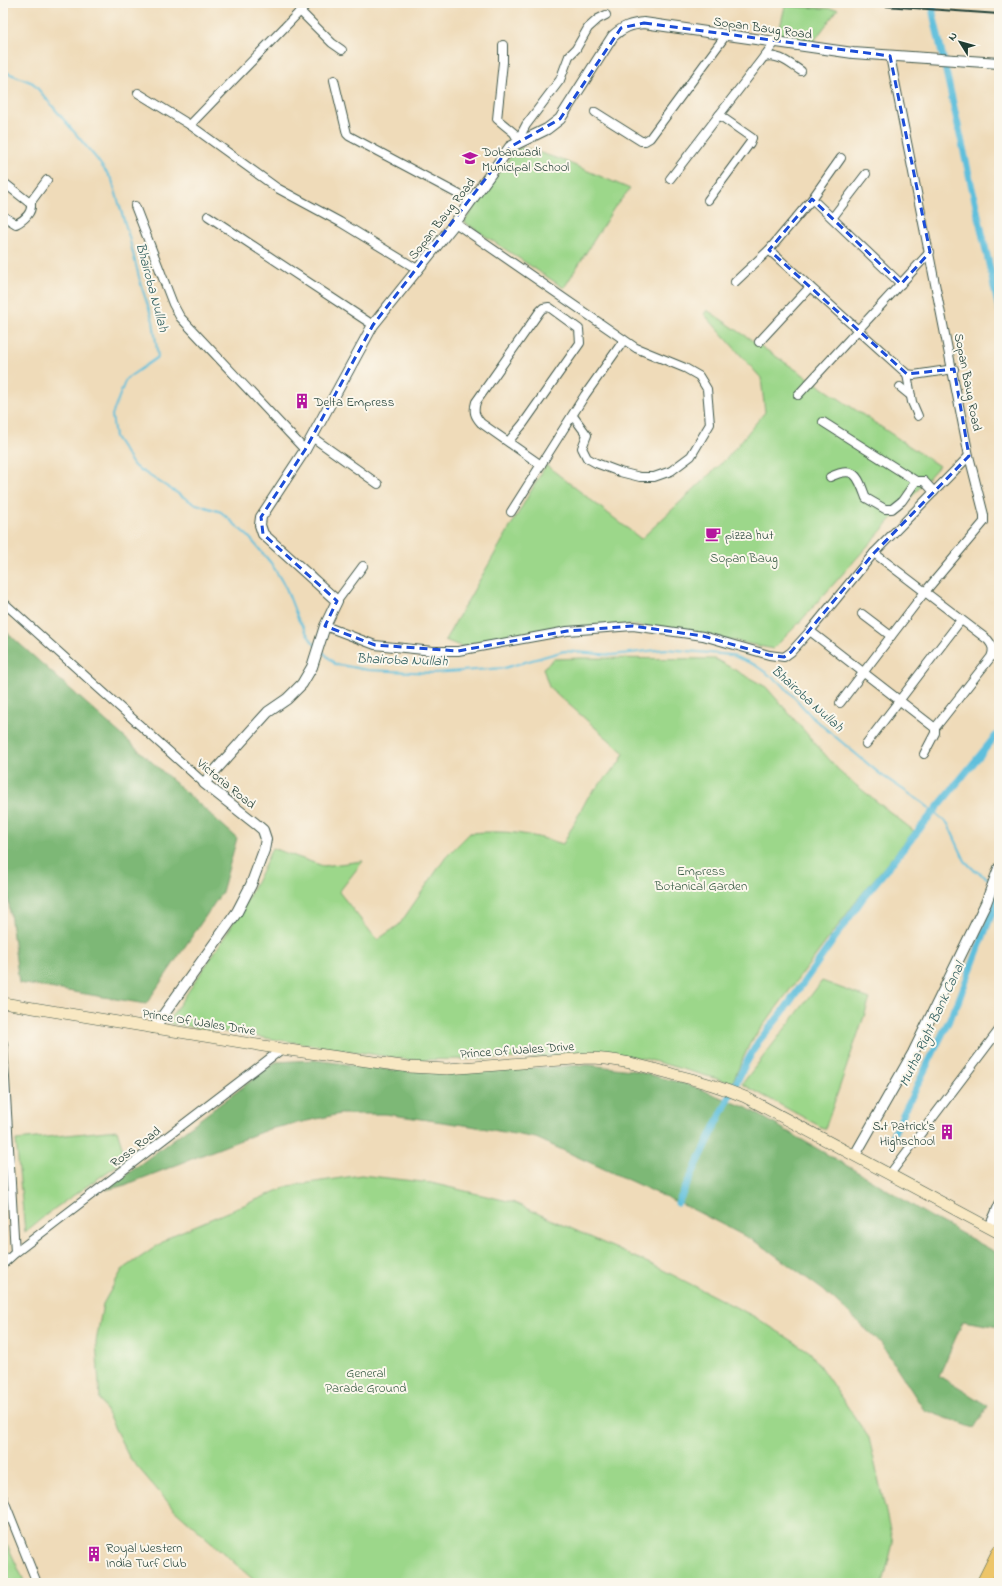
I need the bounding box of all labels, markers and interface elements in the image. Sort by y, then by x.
street label: Sopan Baug Road [712,12,814,46]
north arrow [940,22,980,62]
text: N [944,29,961,44]
place label: Dobarwadi Municipal School [481,143,569,177]
school or university icon: Dobarwadi Municipal School [461,149,479,167]
street label: Sopan Baug Road [404,173,481,265]
water label: Bhairoba Nullah [130,241,174,335]
street label: Sopan Baug Road [948,332,986,434]
building icon: Delta Empress [293,392,311,410]
place label: Delta Empress [313,393,395,412]
cafe icon: pizza hut [704,525,722,543]
place label: pizza hut [725,526,774,545]
park label: Sopan Baug [710,549,778,569]
water label: Bhairoba Nullah [356,648,448,673]
water label: Bhairoba Nullah [766,661,848,738]
street label: Victoria Road [192,754,260,814]
park label: Empress Botanical Garden [654,862,747,896]
water label: Mutha Right Bank Canal [894,957,971,1090]
street label: Prince Of Wales Drive [141,1004,257,1041]
street label: Prince Of Wales Drive [459,1037,575,1064]
place label: S.t Patrick's Highschool [872,1117,935,1152]
street label: Ross Road [107,1122,166,1172]
building icon: S.t Patrick's Highschool [938,1123,956,1141]
park label: General Parade Ground [325,1364,407,1398]
place label: Royal Western India Turf Club [106,1539,186,1573]
building icon: Royal Western India Turf Club [85,1545,103,1563]

